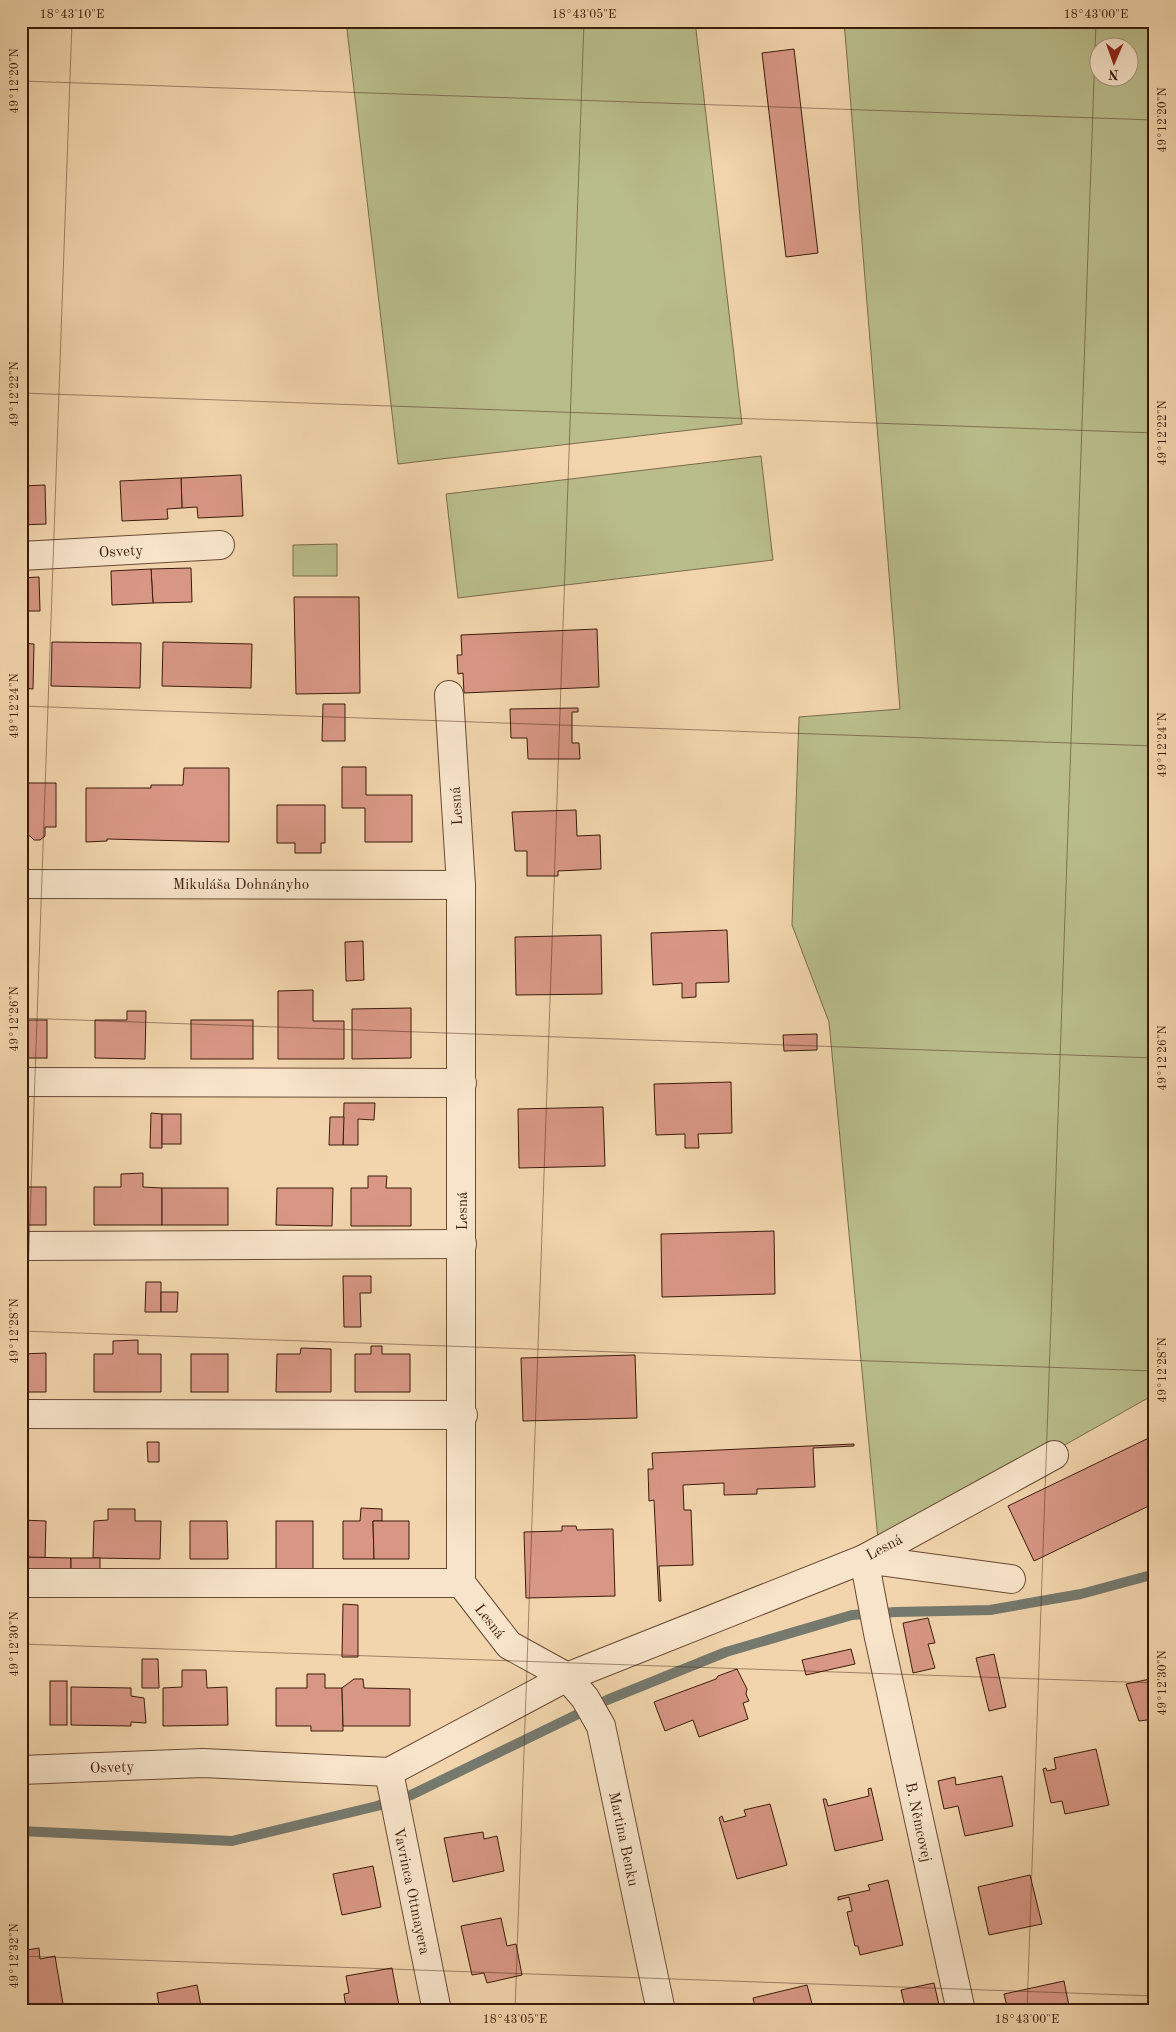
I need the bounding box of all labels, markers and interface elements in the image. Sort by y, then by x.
text: 18°43'05"E [552,8,616,21]
text: 18°43'10"E [40,9,104,21]
text: 18°43'00"E [1064,9,1128,21]
north arrow [1088,38,1138,88]
text: 49°12'20"N [9,48,21,114]
text: N [1108,67,1119,81]
text: 49°12'20"N [1157,87,1169,153]
text: 49°12'22"N [9,361,21,427]
text: 49°12'22"N [1157,400,1169,466]
street label: Osvety [99,544,144,561]
text: 49°12'24"N [9,673,21,739]
text: 49°12'24"N [1157,712,1169,778]
street label: Lesná [449,785,466,826]
street label: Mikuláša Dohnányho [173,878,309,893]
text: 49°12'26"N [9,986,21,1052]
text: 49°12'26"N [1157,1025,1169,1091]
street label: Lesná [456,1191,471,1230]
text: 49°12'28"N [9,1298,21,1364]
text: 49°12'28"N [1157,1337,1169,1403]
street label: Lesná [864,1532,906,1564]
street label: Lesná [471,1602,507,1642]
text: 49°12'30"N [9,1611,21,1677]
text: 49°12'30"N [1157,1650,1169,1716]
street label: Osvety [90,1760,135,1777]
street label: B. Němcovej [902,1781,933,1864]
street label: Martina Benku [605,1791,640,1888]
street label: Vavrinca Ottmayera [390,1826,431,1957]
text: 49°12'32"N [9,1923,21,1989]
text: 18°43'05"E [483,2013,547,2026]
text: 18°43'00"E [995,2014,1059,2026]

